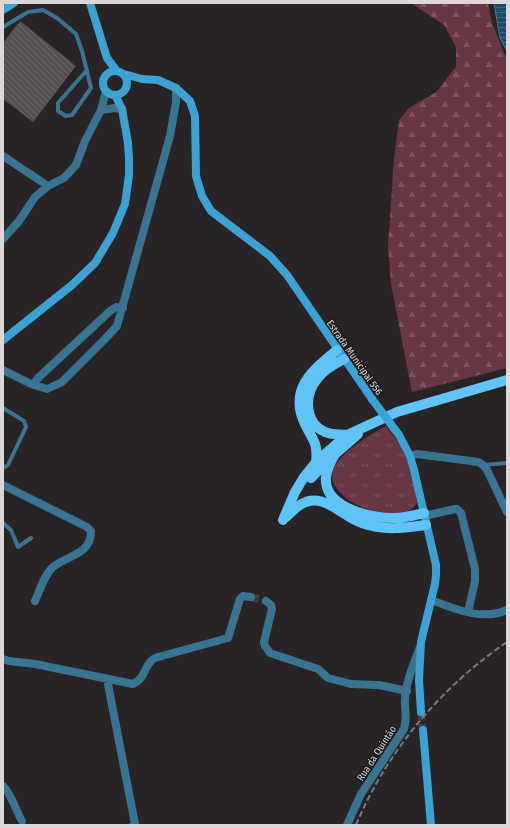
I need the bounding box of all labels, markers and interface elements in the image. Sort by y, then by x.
street label: Estrada Municipal 556 [324,318,385,397]
street label: Rua da Quintão [355,724,399,783]

